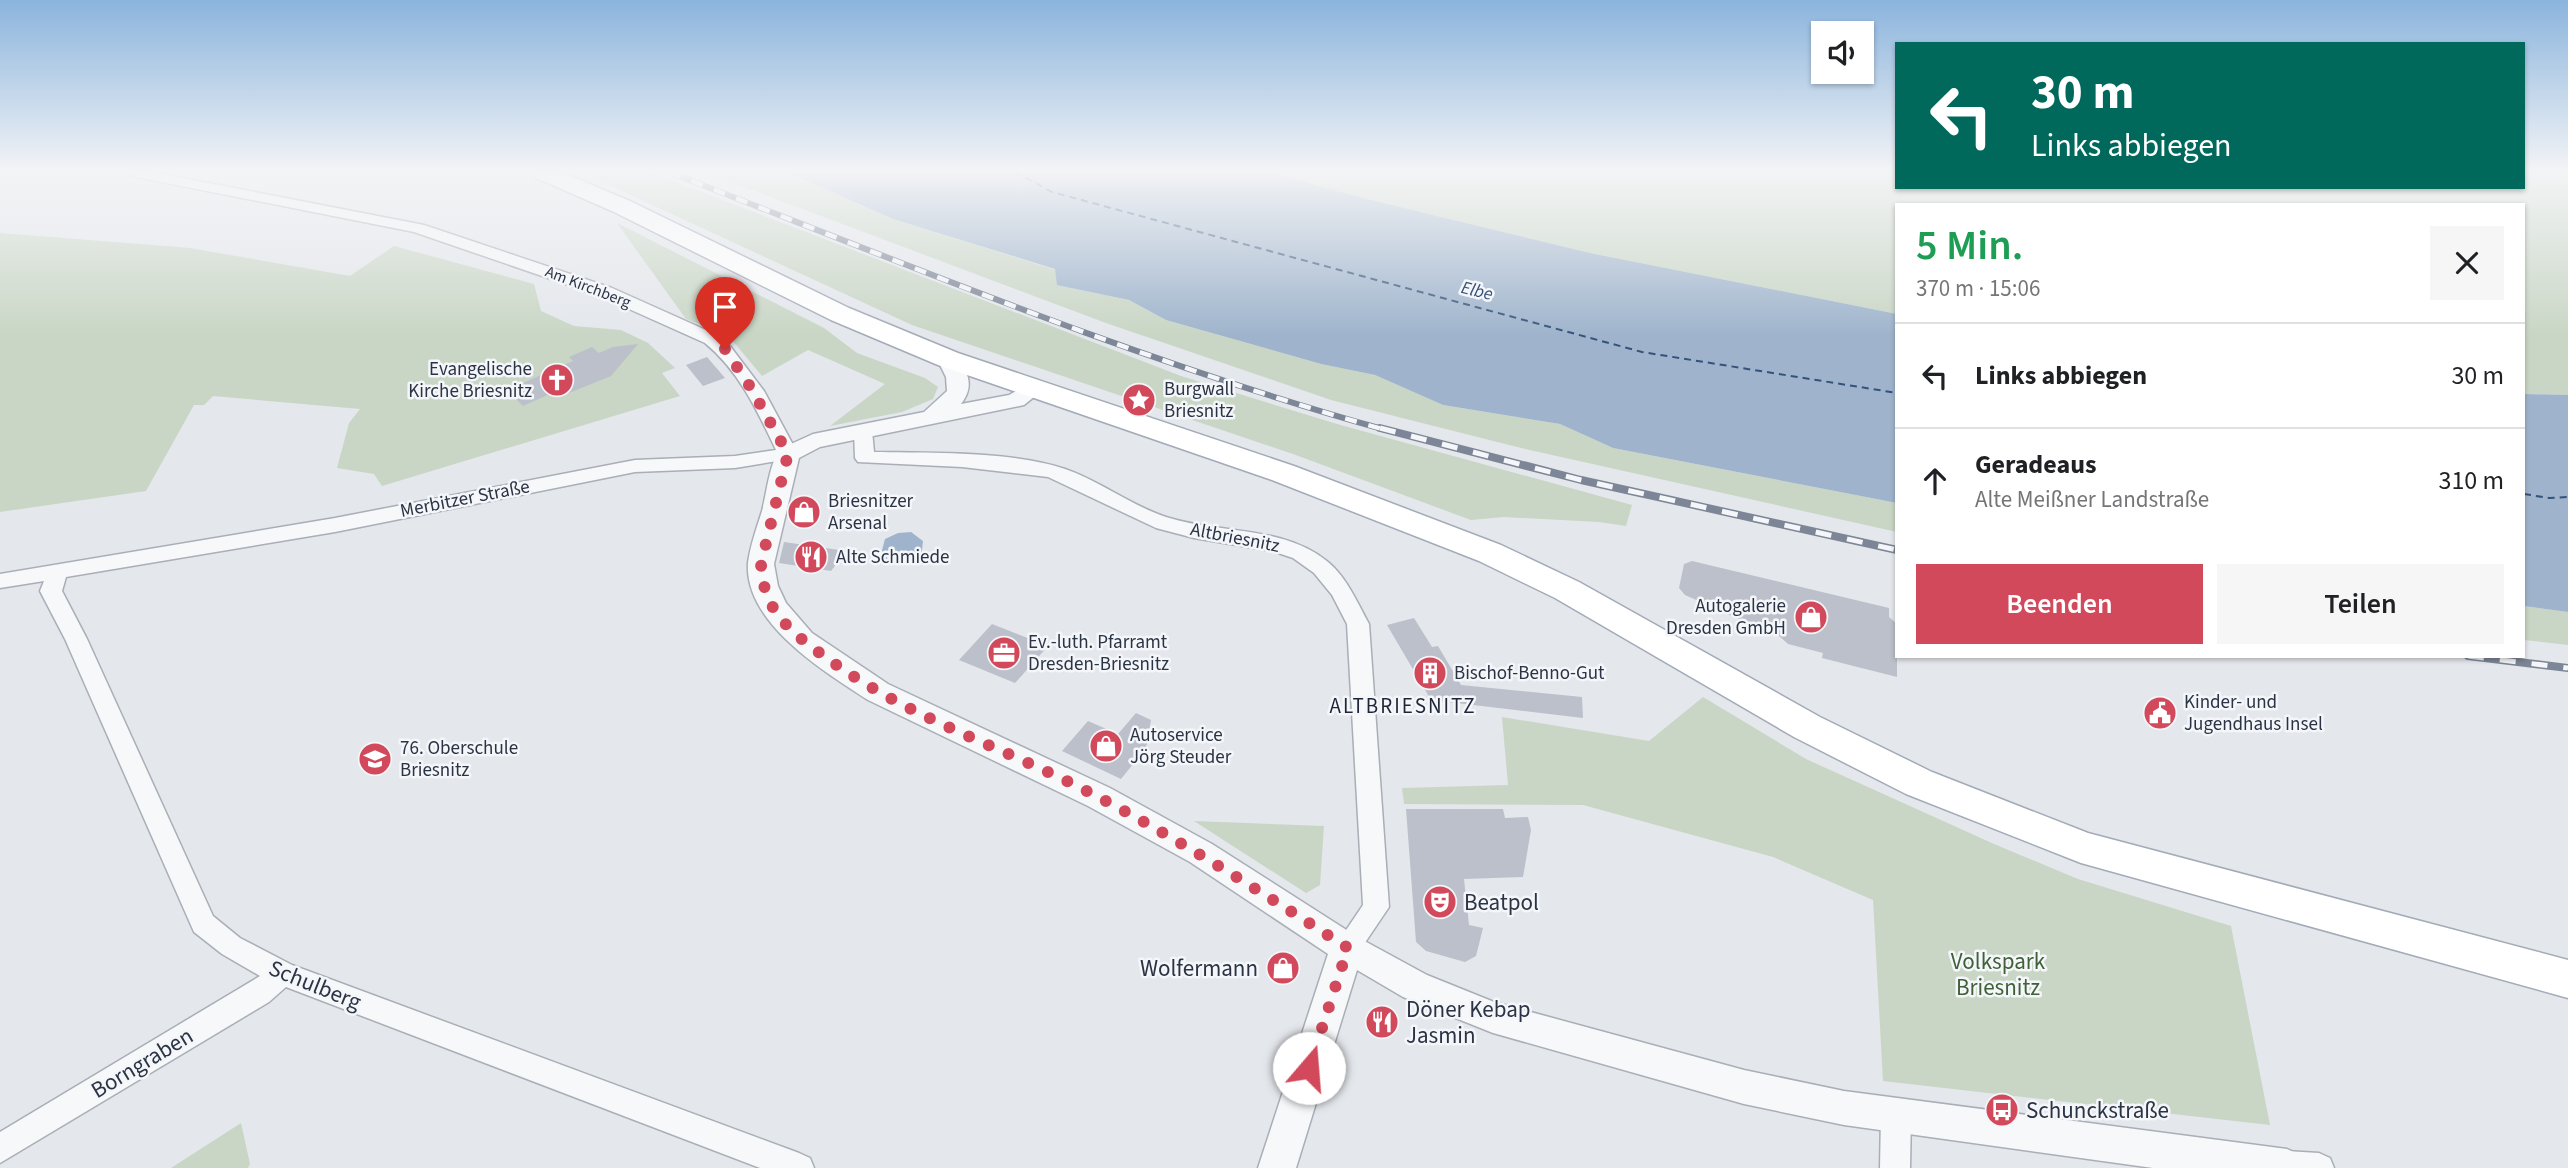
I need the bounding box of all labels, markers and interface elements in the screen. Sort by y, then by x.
map controls [1811,21,1874,84]
button: sound [1811,21,1874,84]
text: 30 m [2031,58,2135,128]
icon: left [1916,70,2007,161]
text: Links abbiegen [2031,123,2232,169]
text: 5 Min. [1916,216,2023,276]
button: close [2430,226,2504,300]
street label: Am Kirchberg [542,261,634,313]
text: 370 m · 15:06 [1916,272,2040,305]
water label: Elbe [1459,275,1496,307]
pin [695,277,755,349]
icon: arrive [706,288,744,326]
place label: Evangelische Kirche Briesnitz [408,356,532,405]
icon: left [1916,357,1954,395]
text: Links abbiegen [1975,357,2147,394]
text: 30 m [2451,357,2504,394]
church icon: Evangelische Kirche Briesnitz [538,361,576,399]
place label: Burgwall Briesnitz [1164,376,1234,425]
place icon: Burgwall Briesnitz [1120,381,1158,419]
text: Geradeaus [1975,446,2096,483]
icon: ahead [1916,462,1954,500]
text: 310 m [2438,462,2504,499]
street label: Merbitzer Straße [398,473,532,525]
text: Alte Meißner Landstraße [1975,483,2209,516]
place label: Briesnitzer Arsenal [828,488,914,537]
shop icon: Briesnitzer Arsenal [785,493,823,531]
street label: Altbriesnitz [1188,516,1282,560]
restaurant icon: Alte Schmiede [792,538,830,576]
place label: Alte Schmiede [836,544,950,571]
button: Beenden [1916,564,2203,644]
button: Teilen [2217,564,2504,644]
place label: Autogalerie Dresden GmbH [1666,593,1786,642]
shop icon: Autogalerie Dresden GmbH [1792,598,1830,636]
place label: Ev.-luth. Pfarramt Dresden-Briesnitz [1028,629,1169,678]
office icon: Ev.-luth. Pfarramt Dresden-Briesnitz [985,634,1023,672]
building icon: Bischof-Benno-Gut [1411,654,1449,692]
place label: Bischof-Benno-Gut [1454,660,1605,687]
place label: Kinder- und Jugendhaus Insel [2184,689,2323,738]
district label: ALTBRIESNITZ [1330,691,1477,721]
public building icon: Kinder- und Jugendhaus Insel [2141,694,2179,732]
place label: Autoservice Jörg Steuder [1130,722,1232,771]
shop icon: Autoservice Jörg Steuder [1087,727,1125,765]
place label: 76. Oberschule Briesnitz [400,735,518,784]
school or university icon: 76. Oberschule Briesnitz [356,740,394,778]
theatre icon: Beatpol [1421,883,1459,921]
place label: Beatpol [1464,886,1539,919]
park label: Volkspark Briesnitz [1951,945,2046,1004]
shop icon: Wolfermann [1264,949,1302,987]
street label: Schulberg [264,952,367,1019]
place label: Wolfermann [1140,952,1258,985]
place label: Döner Kebap Jasmin [1406,993,1531,1052]
restaurant icon: Döner Kebap Jasmin [1363,1003,1401,1041]
street label: Borngraben [85,1020,199,1106]
position arrow [1272,1031,1346,1105]
bus stop icon: Schunckstraße [1983,1091,2021,1129]
place label: Schunckstraße [2026,1094,2169,1127]

